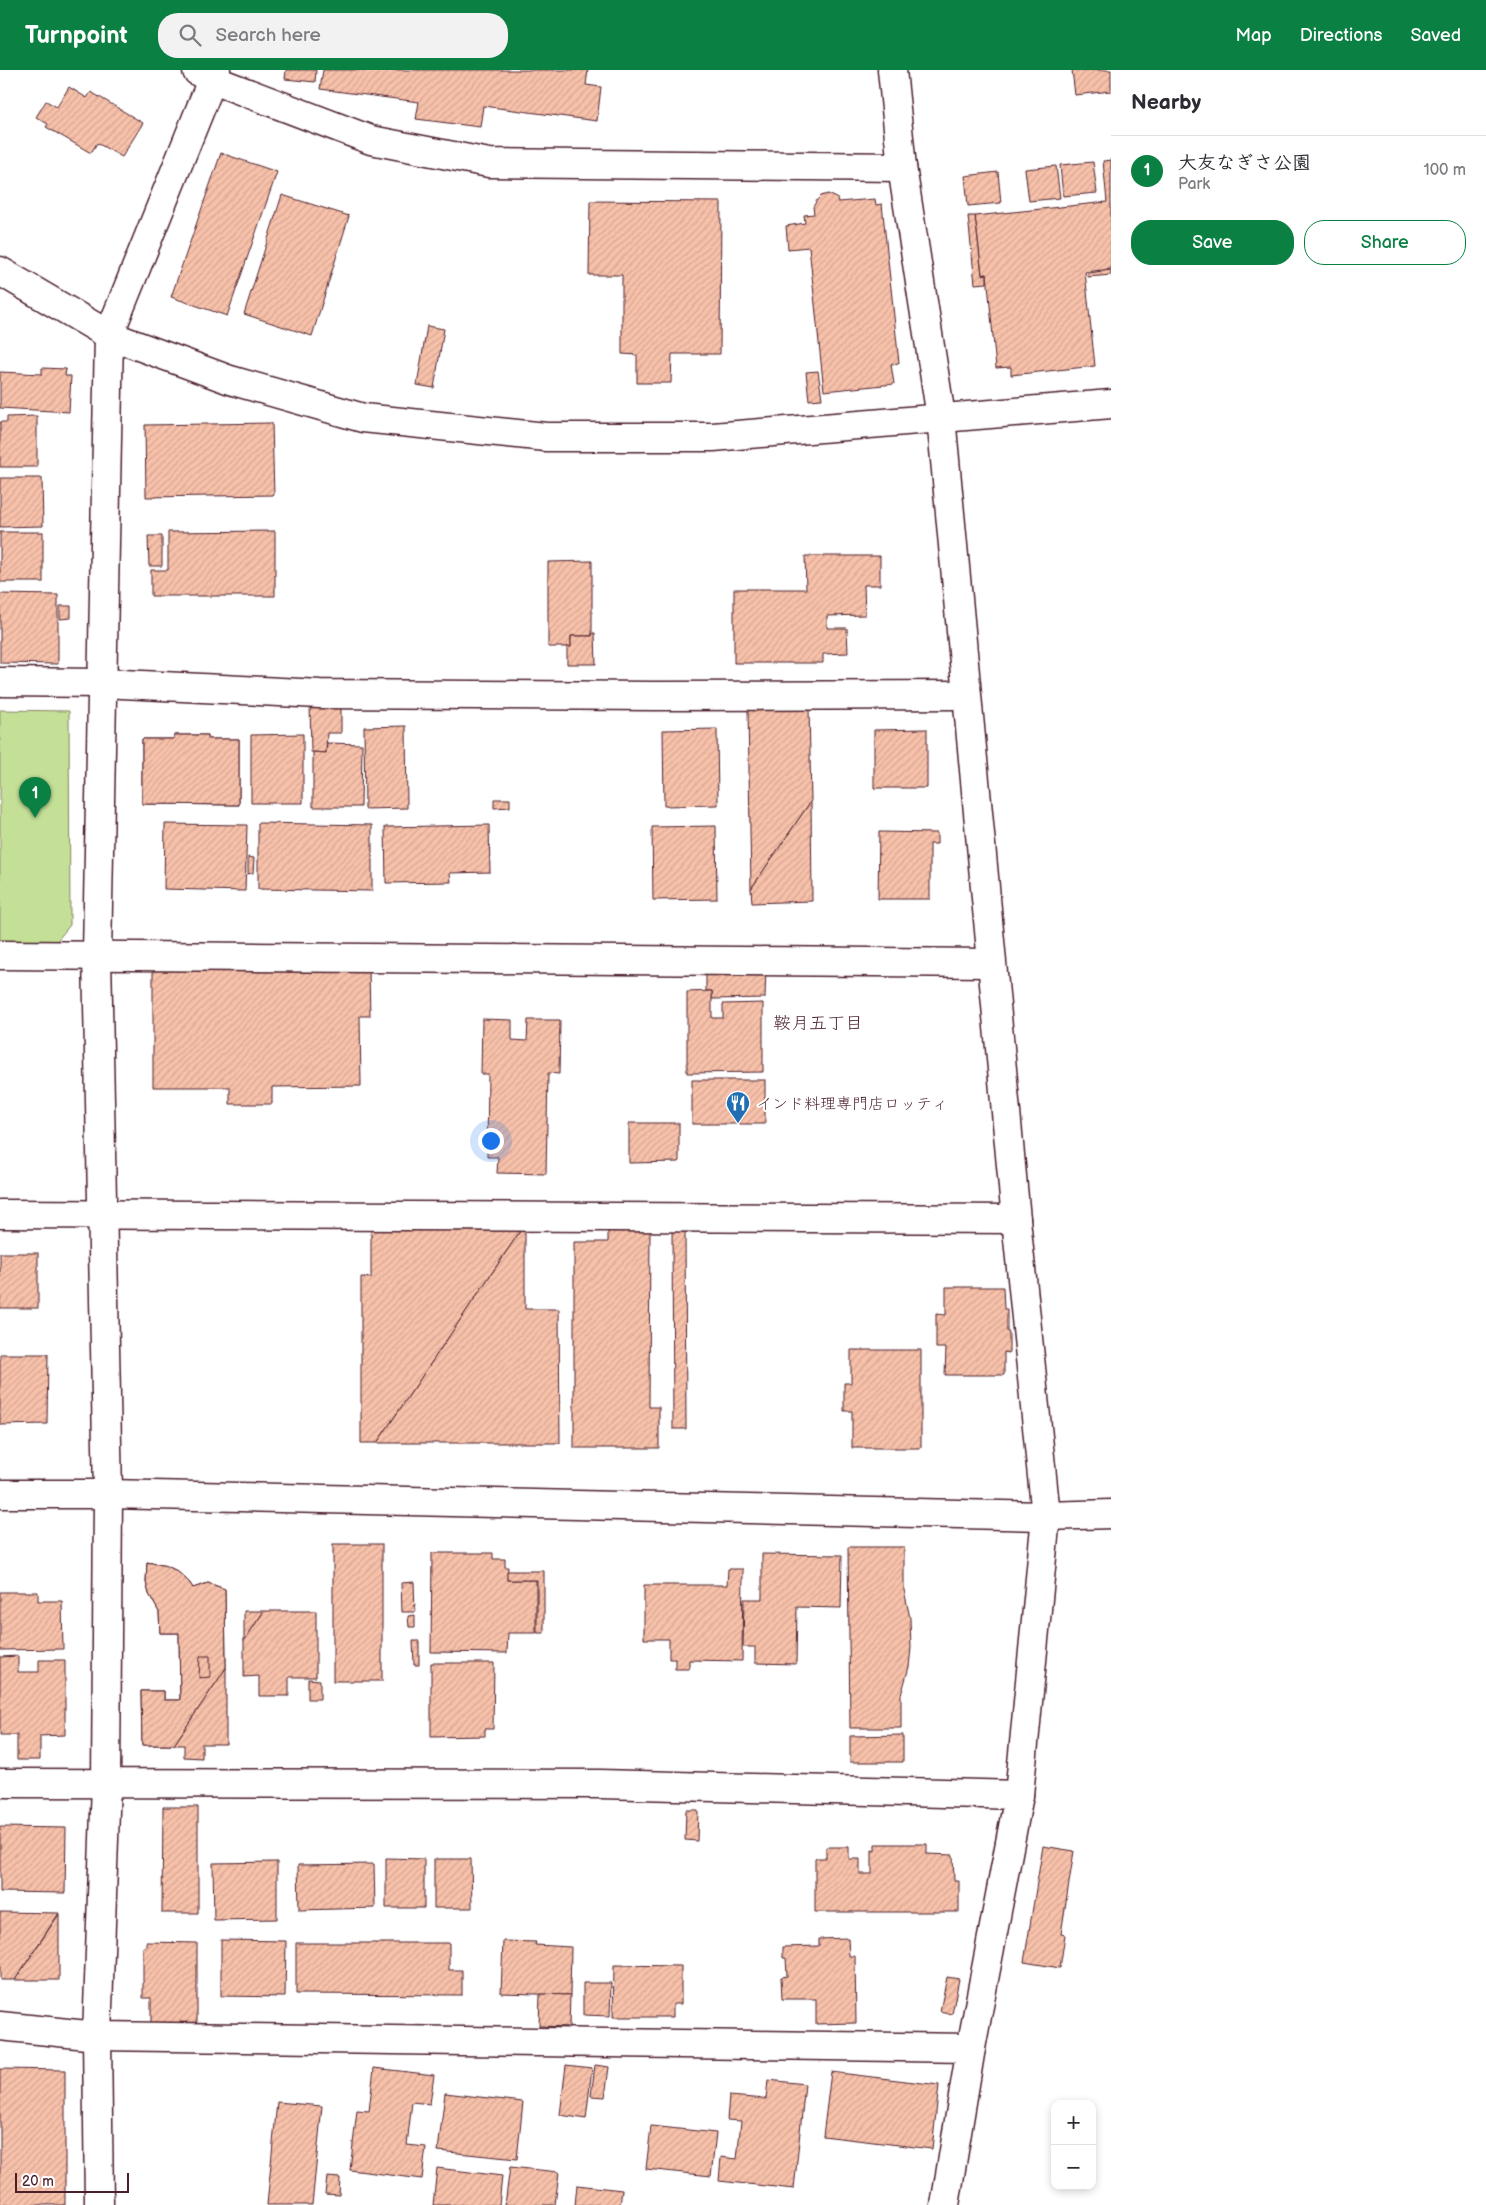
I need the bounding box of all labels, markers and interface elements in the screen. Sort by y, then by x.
search box [158,13,508,58]
text: Turnpoint [25,21,128,50]
icon: search [176,21,204,49]
text: Search here [216,24,321,47]
text: Map [1236,25,1272,46]
text: Directions [1300,25,1382,46]
text: Saved [1410,25,1461,46]
text: Nearby [1131,90,1201,115]
text: 大友なぎさ公園 [1178,152,1311,175]
text: 1 [1144,161,1150,180]
text: 100 m [1423,161,1466,180]
text: Park [1178,175,1210,194]
button: Save [1131,220,1294,265]
button: Share [1304,220,1466,265]
pin: 1 [19,777,51,818]
district label: 鞍月五丁目 [773,1013,863,1034]
restaurant icon: インド料理専門店ロッティ [725,1090,751,1124]
place label: インド料理専門店ロッティ [756,1095,948,1114]
your location [478,1128,504,1154]
map controls [1051,2100,1096,2190]
button: + [1051,2100,1096,2145]
button: − [1051,2145,1096,2190]
scale bar [15,2170,129,2193]
text: 20 m [22,2173,54,2190]

